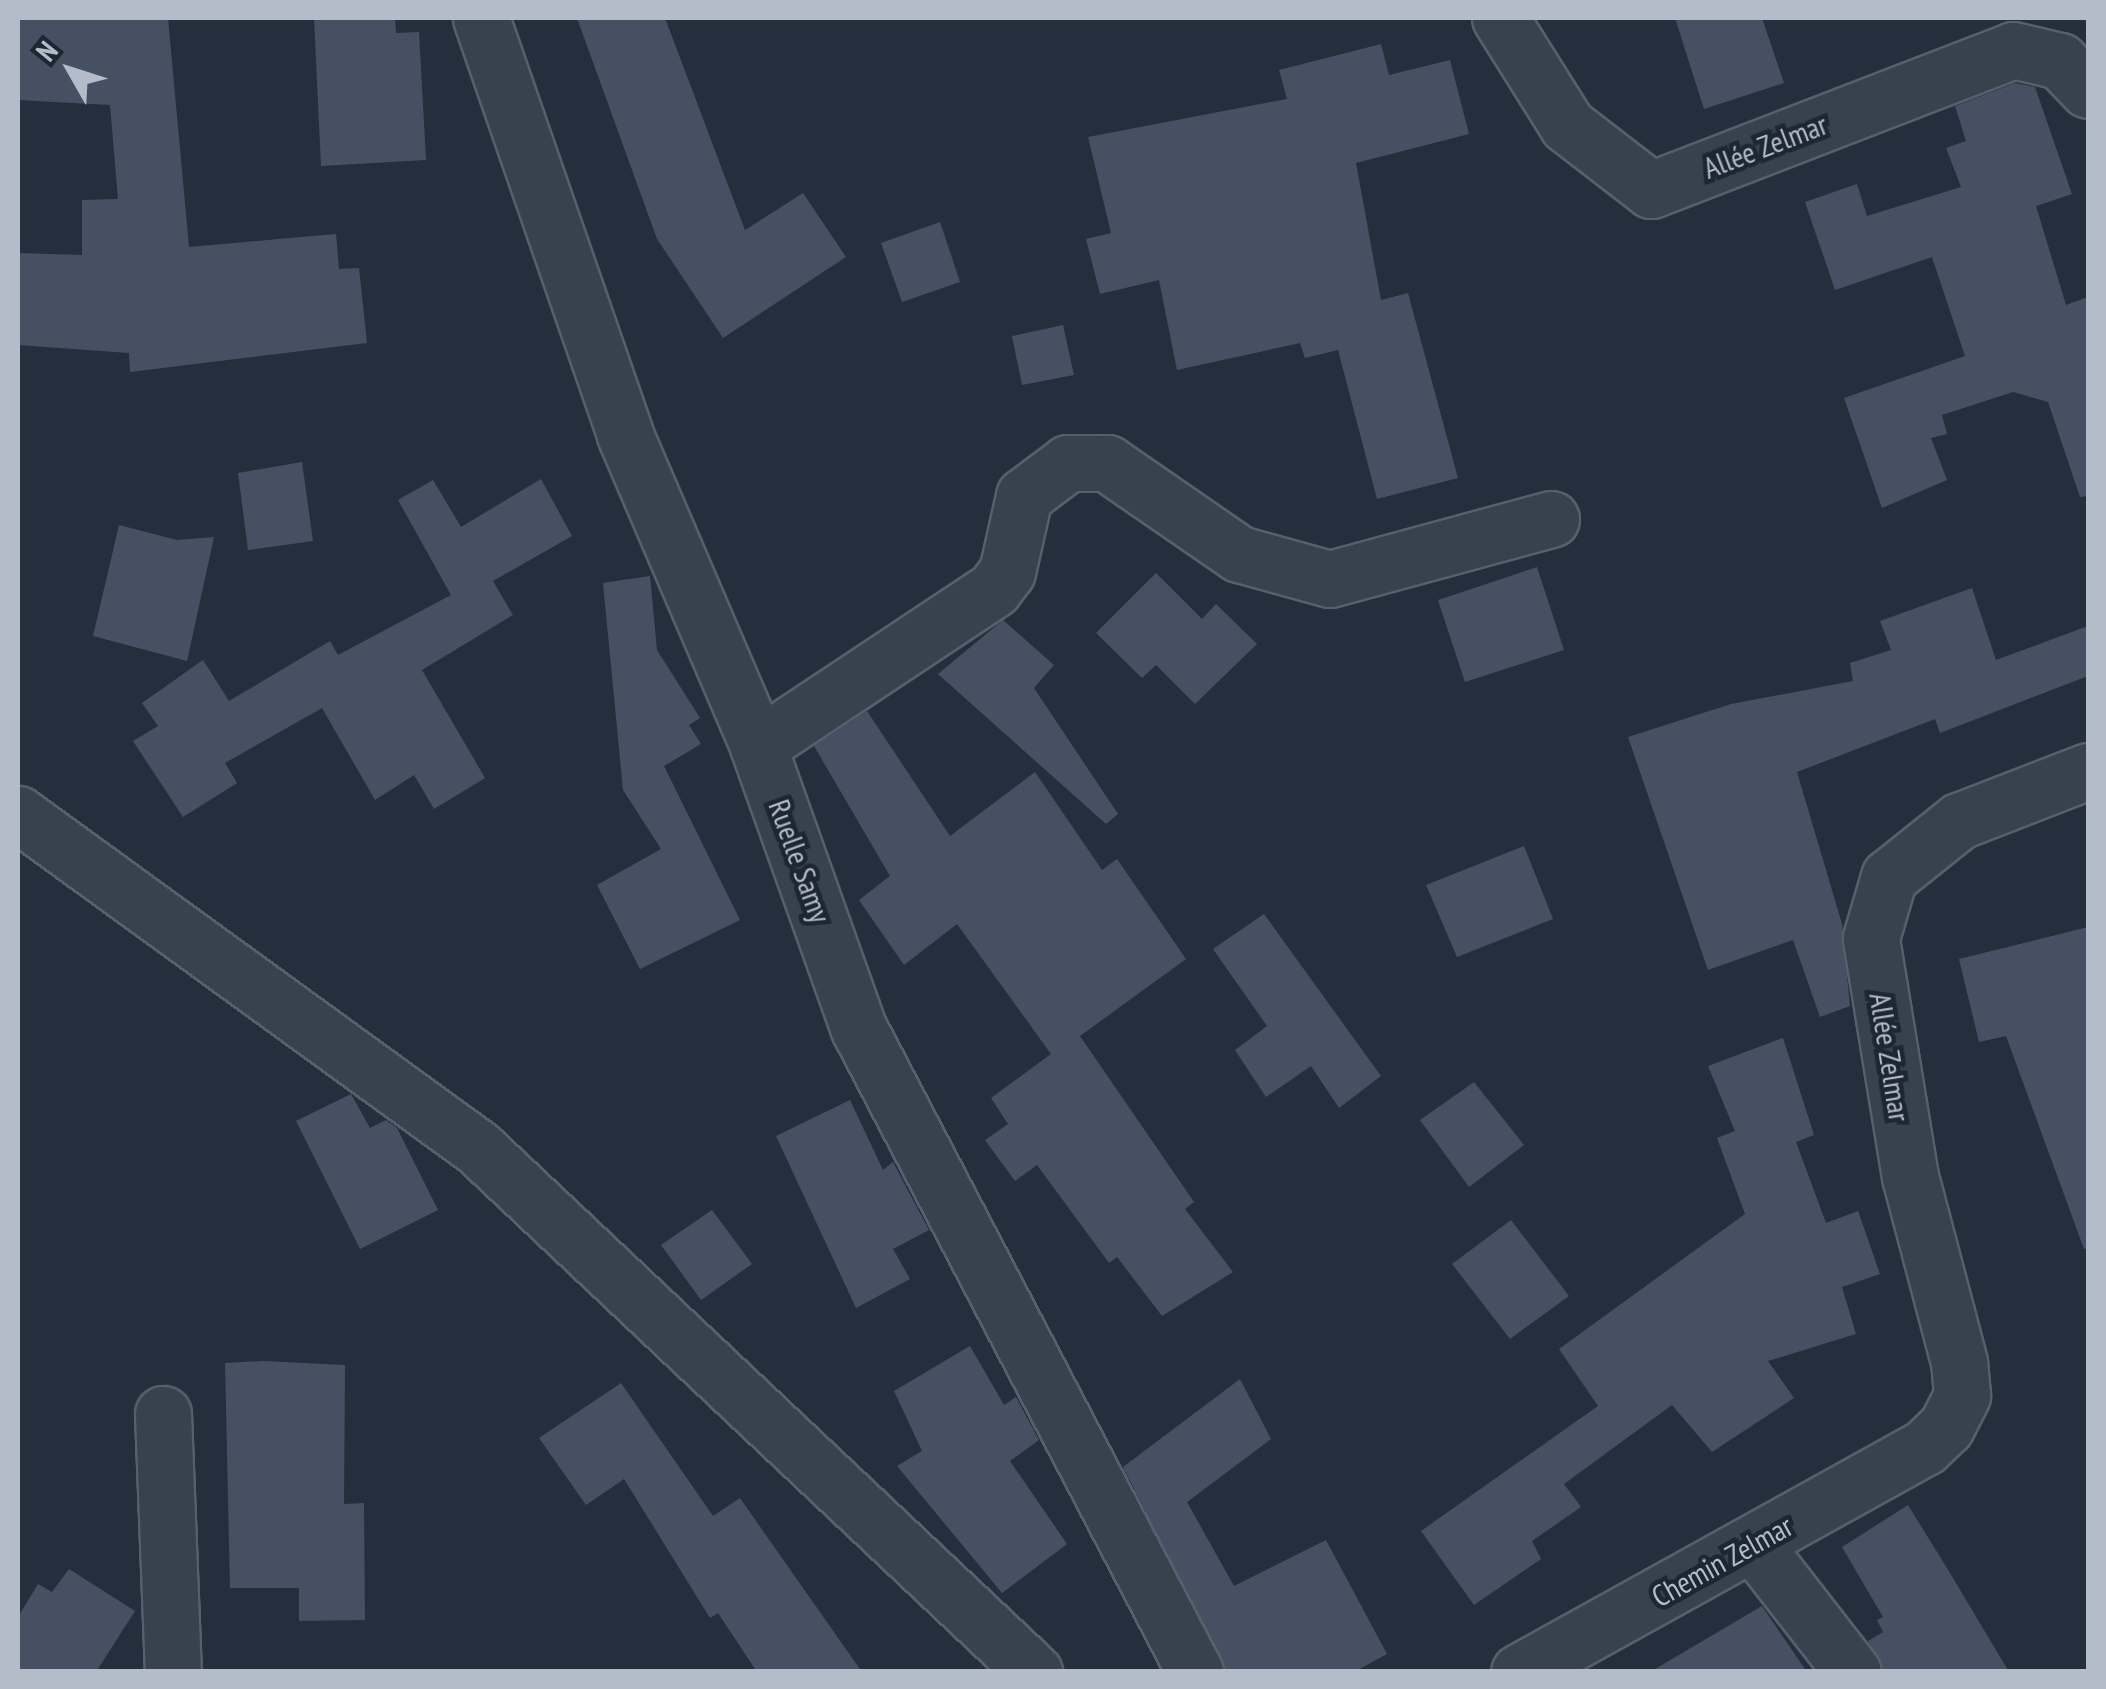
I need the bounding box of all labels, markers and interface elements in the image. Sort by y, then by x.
north arrow [20,20,120,120]
text: N [27,33,65,68]
street label: Allée Zelmar [1698,106,1832,186]
street label: Ruelle Samy [761,795,839,927]
street label: Allée Zelmar [1862,990,1918,1124]
street label: Chemin Zelmar [1645,1507,1799,1615]

